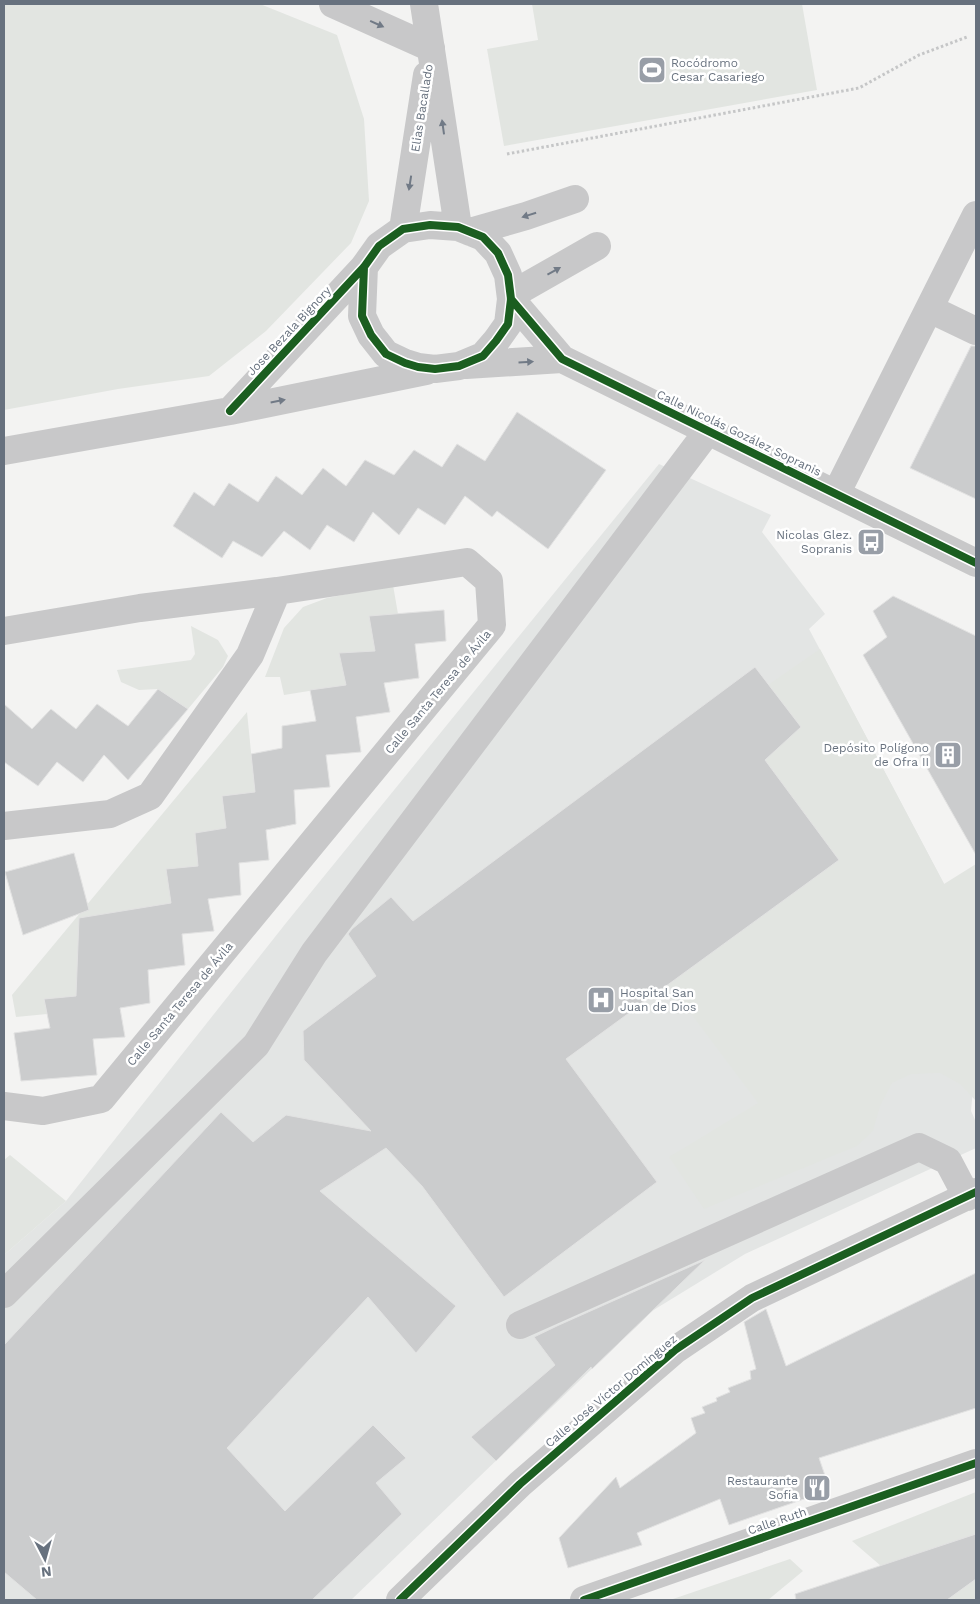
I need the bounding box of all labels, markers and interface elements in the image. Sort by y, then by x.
one-way arrow [370,20,384,28]
sports icon: Rocódromo Cesar Casariego [637,55,667,85]
place label: Rocódromo Cesar Casariego [671,56,765,84]
street label: Elias Bacallado [408,63,436,153]
one-way arrow [439,119,447,135]
one-way arrow [406,175,414,191]
one-way arrow [522,212,537,219]
one-way arrow [547,267,560,276]
street label: Jose Bezala Bignory [244,283,334,378]
one-way arrow [518,357,534,365]
street label: Calle Nicolás Gozález Sopranis [655,387,823,479]
one-way arrow [270,397,285,405]
bus stop icon: Nicolas Glez. Sopranis [856,527,886,557]
place label: Nicolas Glez. Sopranis [776,528,852,556]
street label: Calle Santa Teresa de Ávila [382,627,494,757]
building icon: Depósito Polígono de Ofra II [933,740,963,770]
place label: Depósito Polígono de Ofra II [823,741,929,769]
street label: Calle Santa Teresa de Ávila [124,939,236,1069]
hospital icon: Hospital San Juan de Dios [586,985,616,1015]
place label: Hospital San Juan de Dios [620,986,696,1014]
street label: Calle José Víctor Domínguez [542,1332,680,1450]
restaurant icon: Restaurante Sofia [802,1473,832,1503]
place label: Restaurante Sofia [727,1474,798,1502]
street label: Calle Ruth [746,1504,808,1538]
north arrow [20,1534,70,1584]
text: N [40,1563,52,1580]

